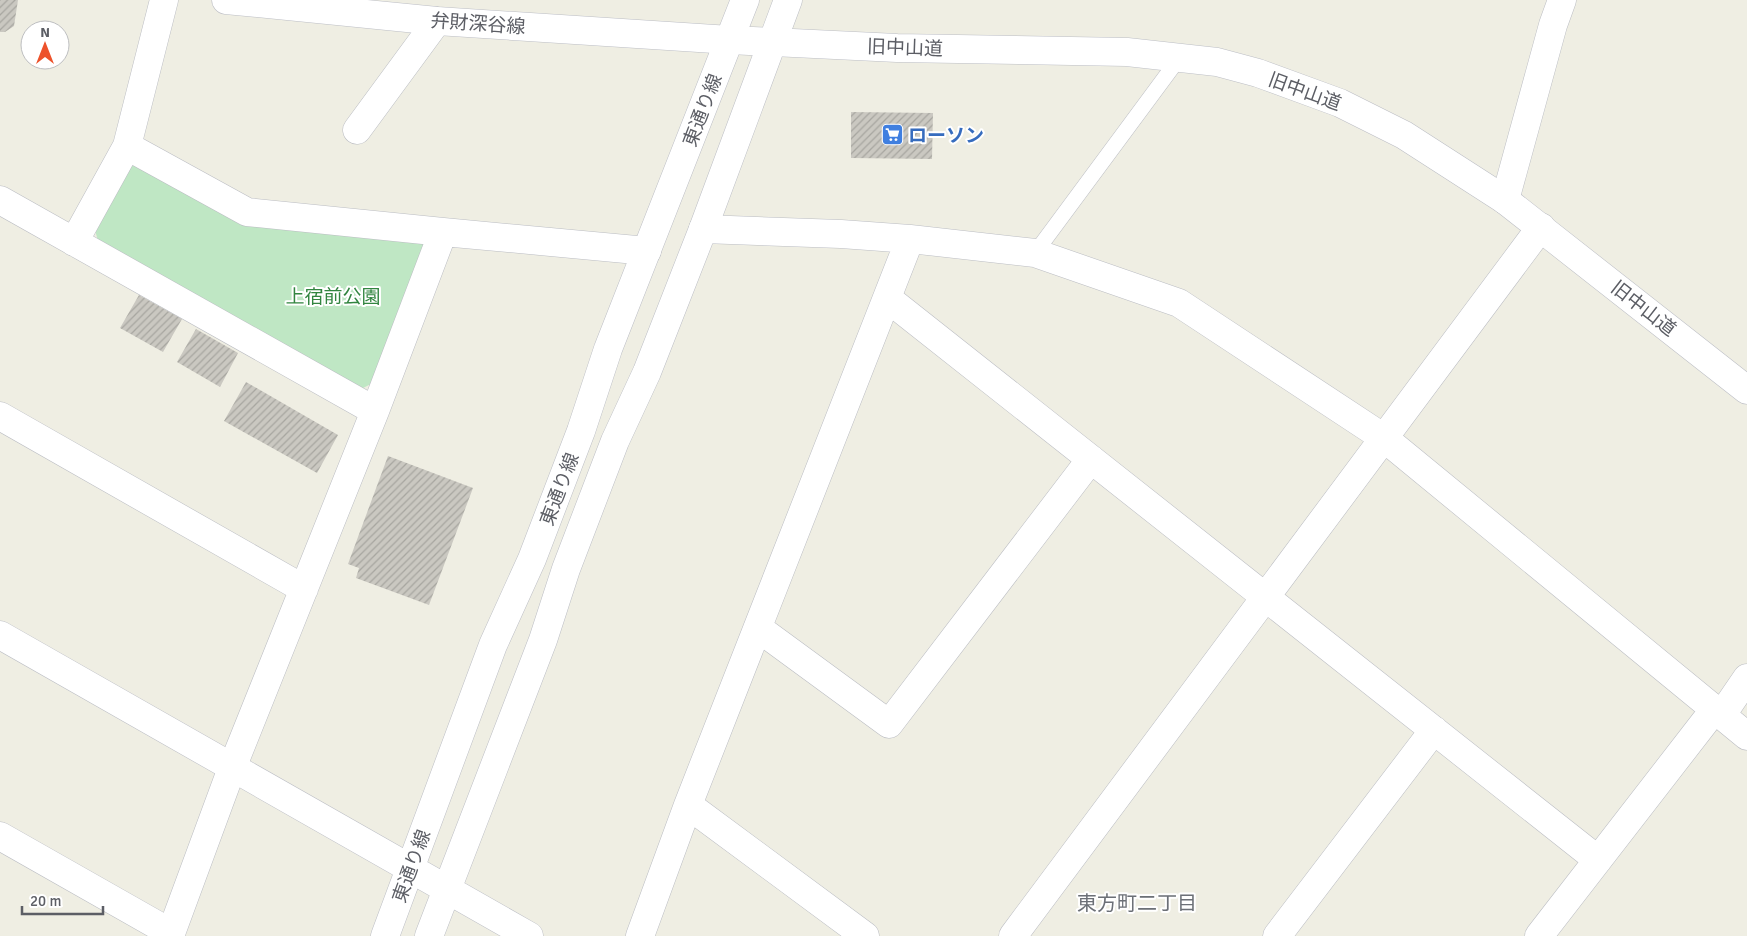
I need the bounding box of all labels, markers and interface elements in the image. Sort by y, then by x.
street label: 弁財深谷線 [430,9,526,39]
north arrow [20,20,70,70]
text: N [40,24,50,41]
street label: 旧中山道 [867,35,943,61]
street label: 旧中山道 [1265,68,1344,116]
street label: 東通り線 [678,71,728,150]
supermarket icon: ローソン [880,123,904,147]
place label: ローソン [908,124,984,148]
street label: 旧中山道 [1606,276,1681,342]
park label: 上宿前公園 [285,285,381,309]
street label: 東通り線 [535,450,585,529]
street label: 東通り線 [388,827,436,906]
scale bar [22,884,104,916]
district label: 東方町二丁目 [1077,891,1197,916]
text: 20 m [30,892,61,910]

